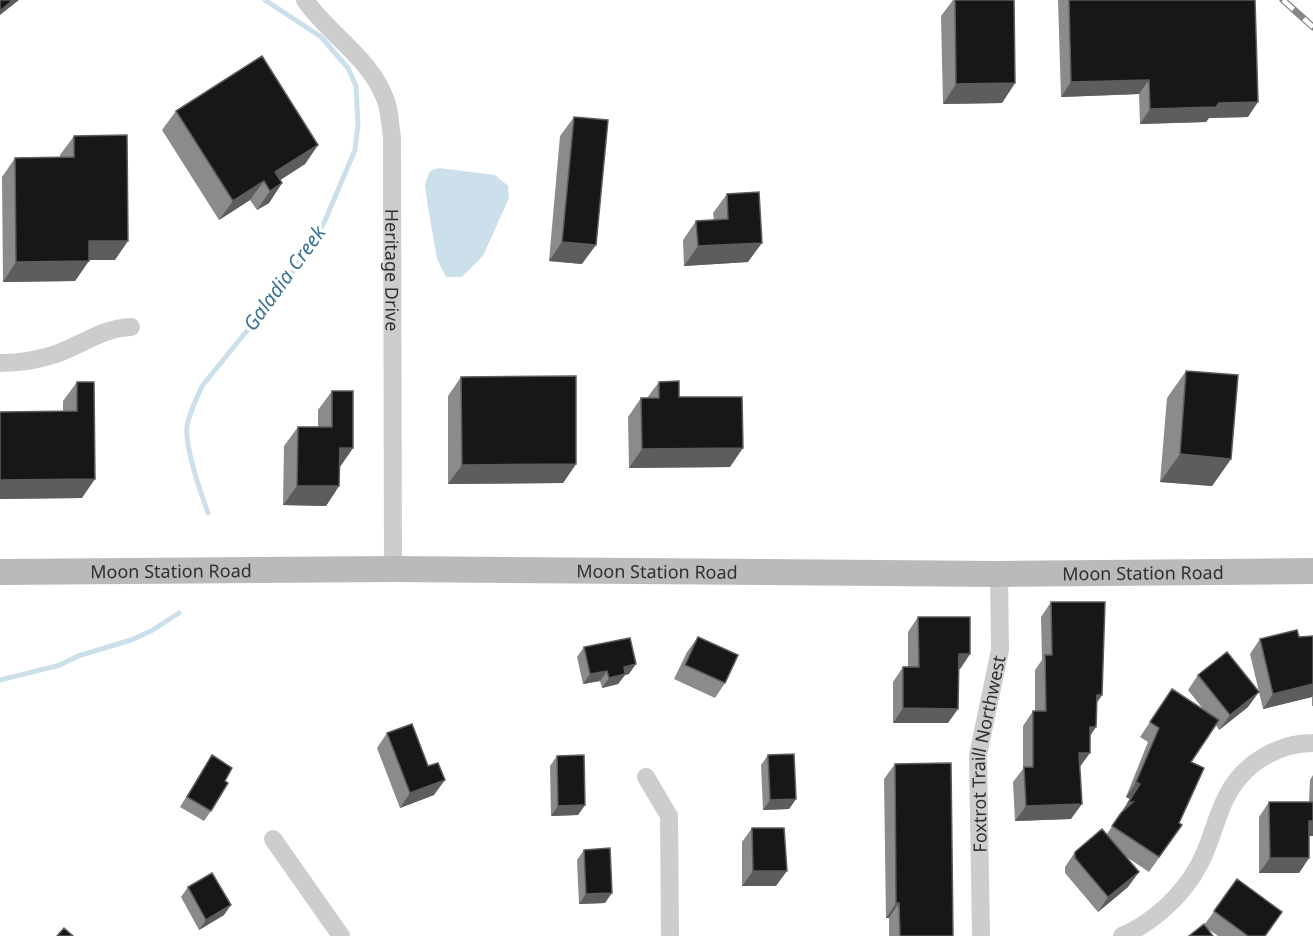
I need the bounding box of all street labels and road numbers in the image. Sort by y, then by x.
street label: Heritage Drive [380,209,404,331]
street label: Moon Station Road [90,558,252,583]
street label: Moon Station Road [576,559,738,584]
street label: Moon Station Road [1062,560,1224,585]
street label: Foxtrot Traill Northwest [966,653,1011,853]

